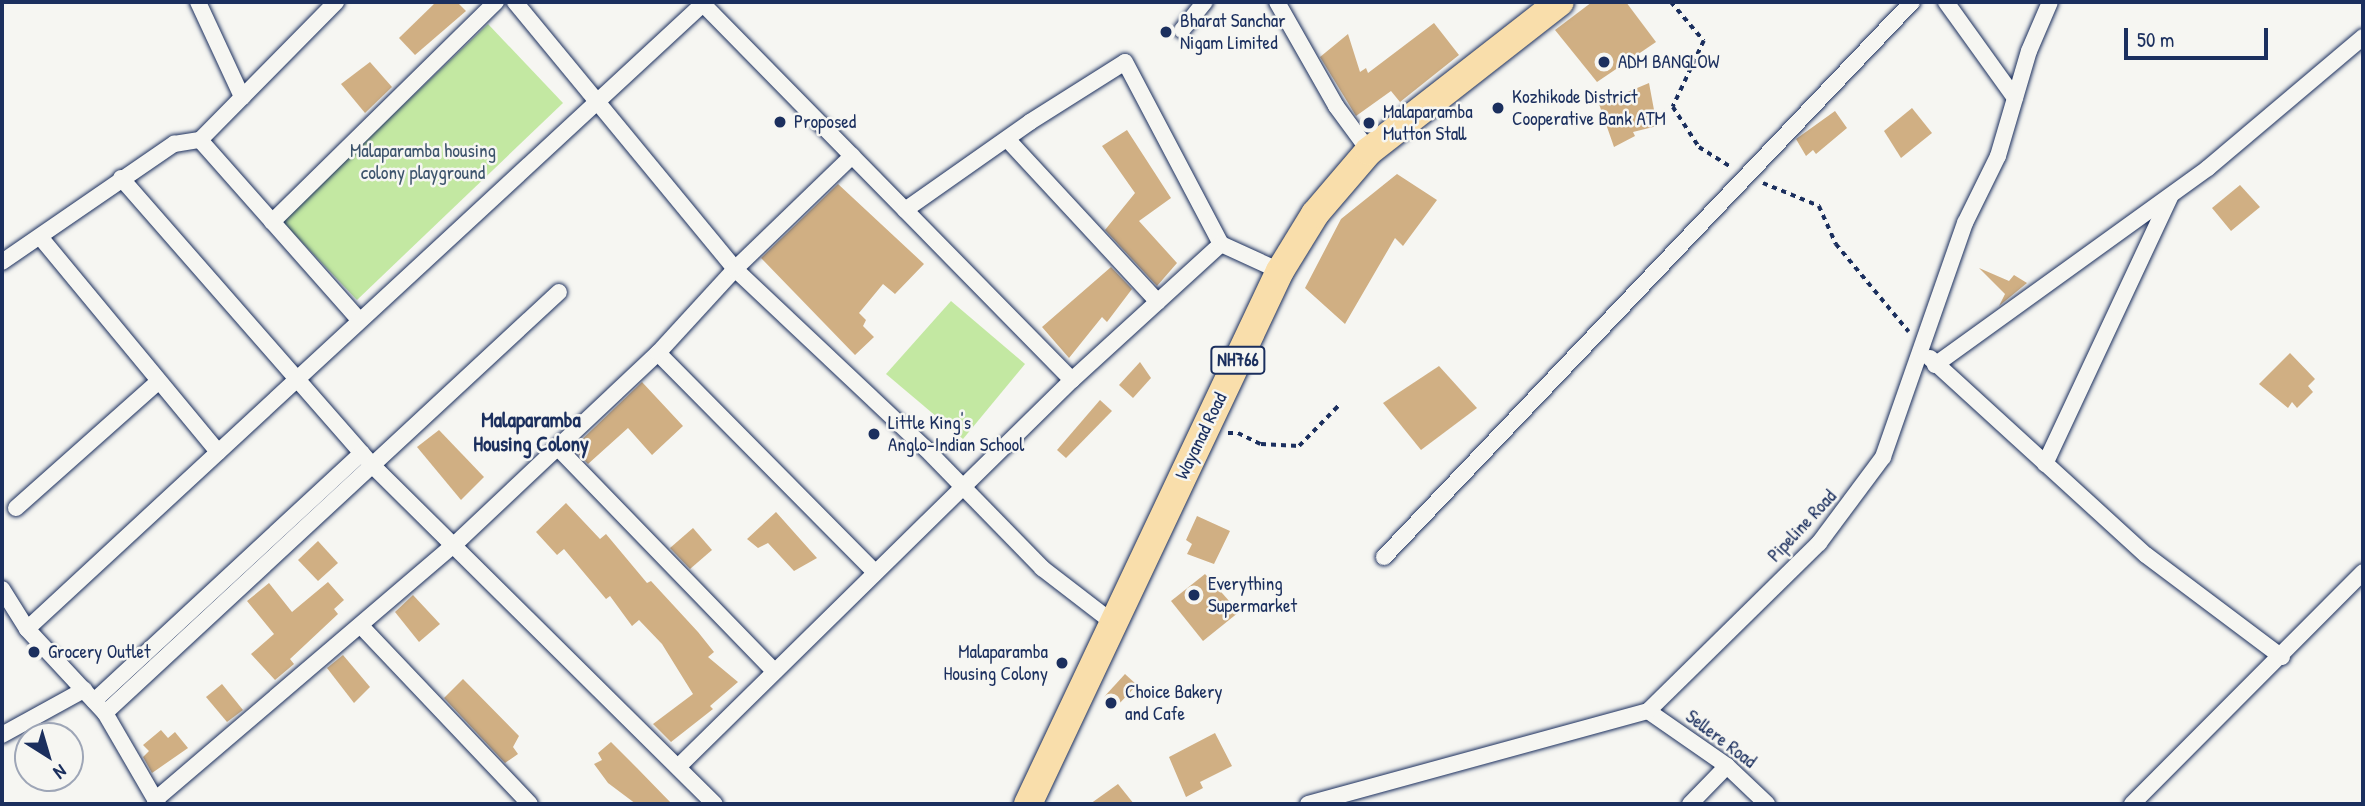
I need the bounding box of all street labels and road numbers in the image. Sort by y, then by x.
road number: NH766 [1210,346,1266,374]
street label: Wayanad Road [1170,389,1232,483]
street label: Pipeline Road [1763,485,1841,567]
street label: Sellere Road [1681,705,1761,773]

